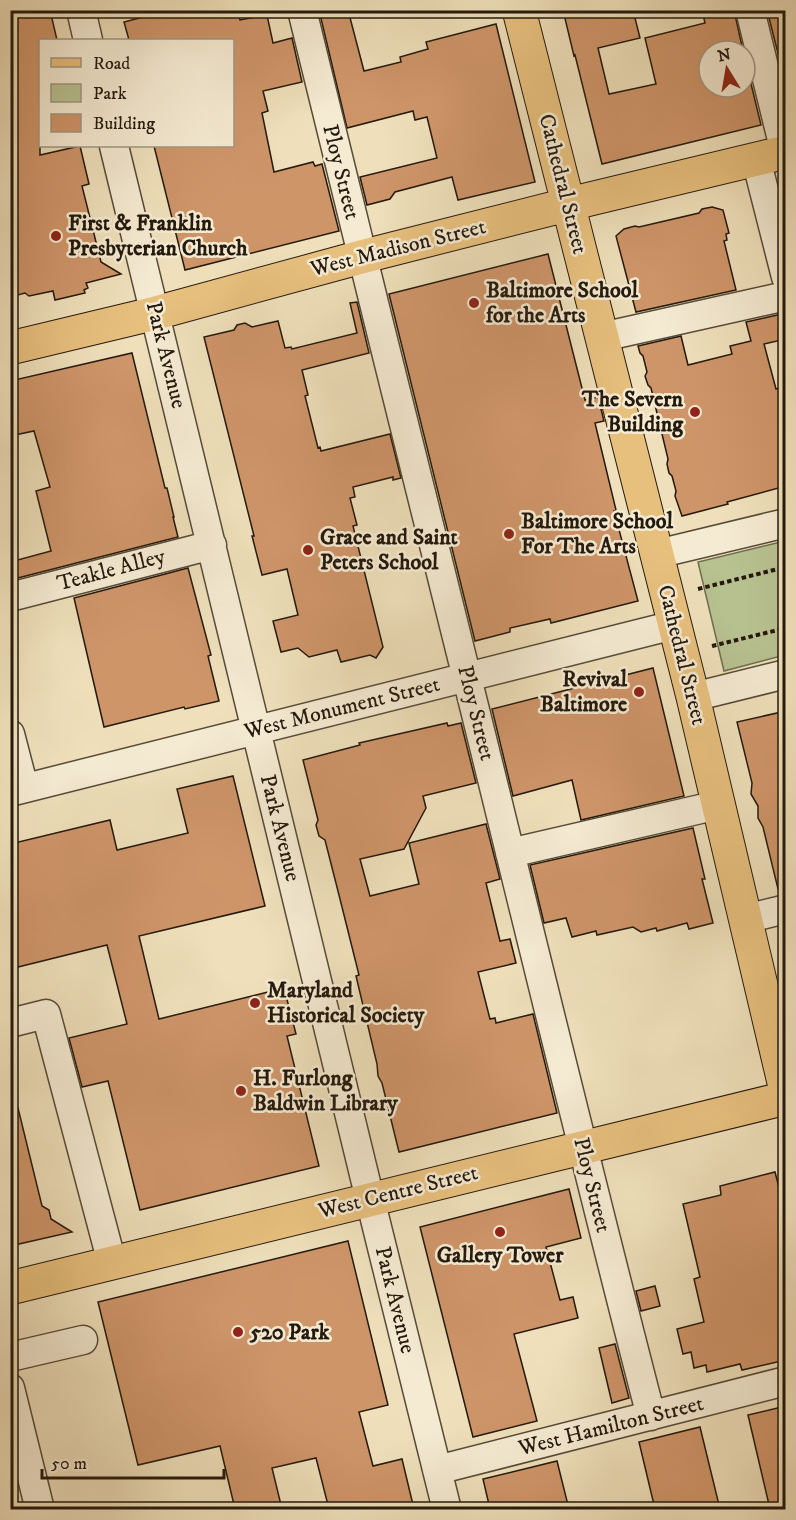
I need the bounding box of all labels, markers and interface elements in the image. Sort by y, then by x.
legend [39,39,234,147]
north arrow [697,39,757,99]
text: N [716,44,733,66]
text: Road [93,53,130,75]
text: Park [93,83,127,105]
street label: Cathedral Street [533,111,593,257]
text: Building [93,113,155,135]
street label: Ploy Street [316,122,366,222]
place label: First & Franklin Presbyterian Church [68,210,248,262]
street label: West Madison Street [307,213,488,283]
marker: First & Franklin Presbyterian Church [49,229,63,243]
place label: Baltimore School for the Arts [485,277,638,329]
marker: Baltimore School for the Arts [467,296,481,310]
street label: Park Avenue [140,299,192,411]
place label: The Severn Building [581,386,684,438]
marker: The Severn Building [688,405,702,419]
place label: Baltimore School For The Arts [521,508,673,560]
place label: Grace and Saint Peters School [320,524,458,576]
marker: Baltimore School For The Arts [502,527,516,541]
street label: Teakle Alley [54,542,169,597]
marker: Grace and Saint Peters School [301,543,315,557]
street label: Cathedral Street [652,582,712,728]
street label: Ploy Street [451,663,501,763]
place label: Revival Baltimore [540,666,627,718]
street label: West Monument Street [240,671,443,746]
marker: Revival Baltimore [632,685,646,699]
street label: Park Avenue [254,772,306,884]
place label: Maryland Historical Society [267,977,425,1029]
marker: Maryland Historical Society [248,996,262,1010]
place label: H. Furlong Baldwin Library [253,1065,398,1117]
marker: H. Furlong Baldwin Library [234,1084,248,1098]
street label: Ploy Street [567,1135,617,1235]
street label: West Centre Street [314,1159,481,1225]
marker: Gallery Tower [493,1225,507,1239]
place label: Gallery Tower [437,1242,564,1269]
street label: Park Avenue [369,1244,421,1356]
place label: 520 Park [249,1319,330,1346]
marker: 520 Park [231,1325,245,1339]
street label: West Hamilton Street [515,1390,706,1462]
scale bar [42,1442,224,1480]
text: 50 m [51,1453,87,1475]

